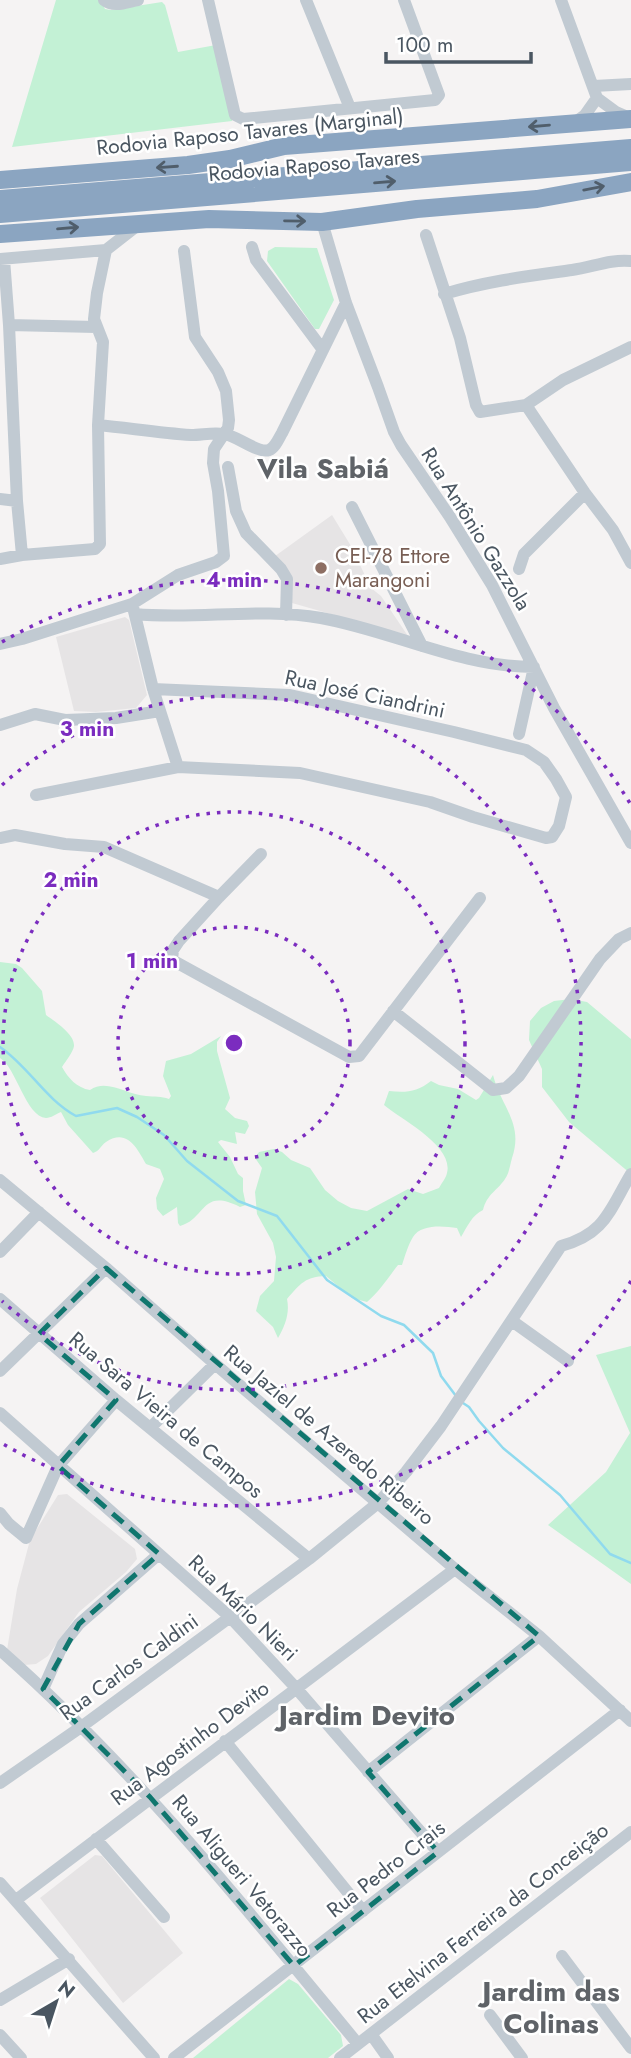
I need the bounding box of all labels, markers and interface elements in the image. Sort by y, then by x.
scale bar [386,21,531,65]
text: 100 m [396,30,453,60]
street label: Rodovia Raposo Tavares (Marginal) [95,101,405,163]
one-way arrow [528,120,550,133]
street label: Rodovia Raposo Tavares [207,141,421,189]
one-way arrow [156,161,179,174]
one-way arrow [374,175,396,188]
one-way arrow [582,181,605,195]
one-way arrow [283,215,306,228]
one-way arrow [56,221,79,234]
street label: Rua Antônio Gazzola [414,442,538,616]
district label: Vila Sabiá [256,448,389,489]
place label: CEI-78 Ettore Marangoni [335,541,450,595]
marker: CEI-78 Ettore Marangoni [313,560,329,576]
text: 4 min [206,565,262,595]
street label: Rua José Ciandrini [282,662,448,726]
text: 3 min [60,714,114,744]
text: 2 min [43,865,99,895]
text: 1 min [126,946,178,976]
centre of rings [222,1031,246,1055]
street label: Rua Sara Vieira de Campos [62,1325,270,1505]
street label: Rua Jaziel de Azeredo Ribeiro [217,1338,441,1532]
street label: Rua Mário Nieri [181,1548,305,1668]
street label: Rua Carlos Caldini [53,1606,205,1728]
street label: Rua Agostinho Devito [105,1673,275,1813]
district label: Jardim Devito [274,1695,455,1736]
street label: Rua Aligueri Vetorazzo [165,1788,319,1964]
street label: Rua Pedro Crais [320,1813,452,1925]
street label: Rua Etelvina Ferreira da Conceição [351,1815,615,2031]
north arrow [21,1967,91,2037]
district label: Jardim das Colinas [477,1971,620,2044]
text: N [52,1974,81,2004]

